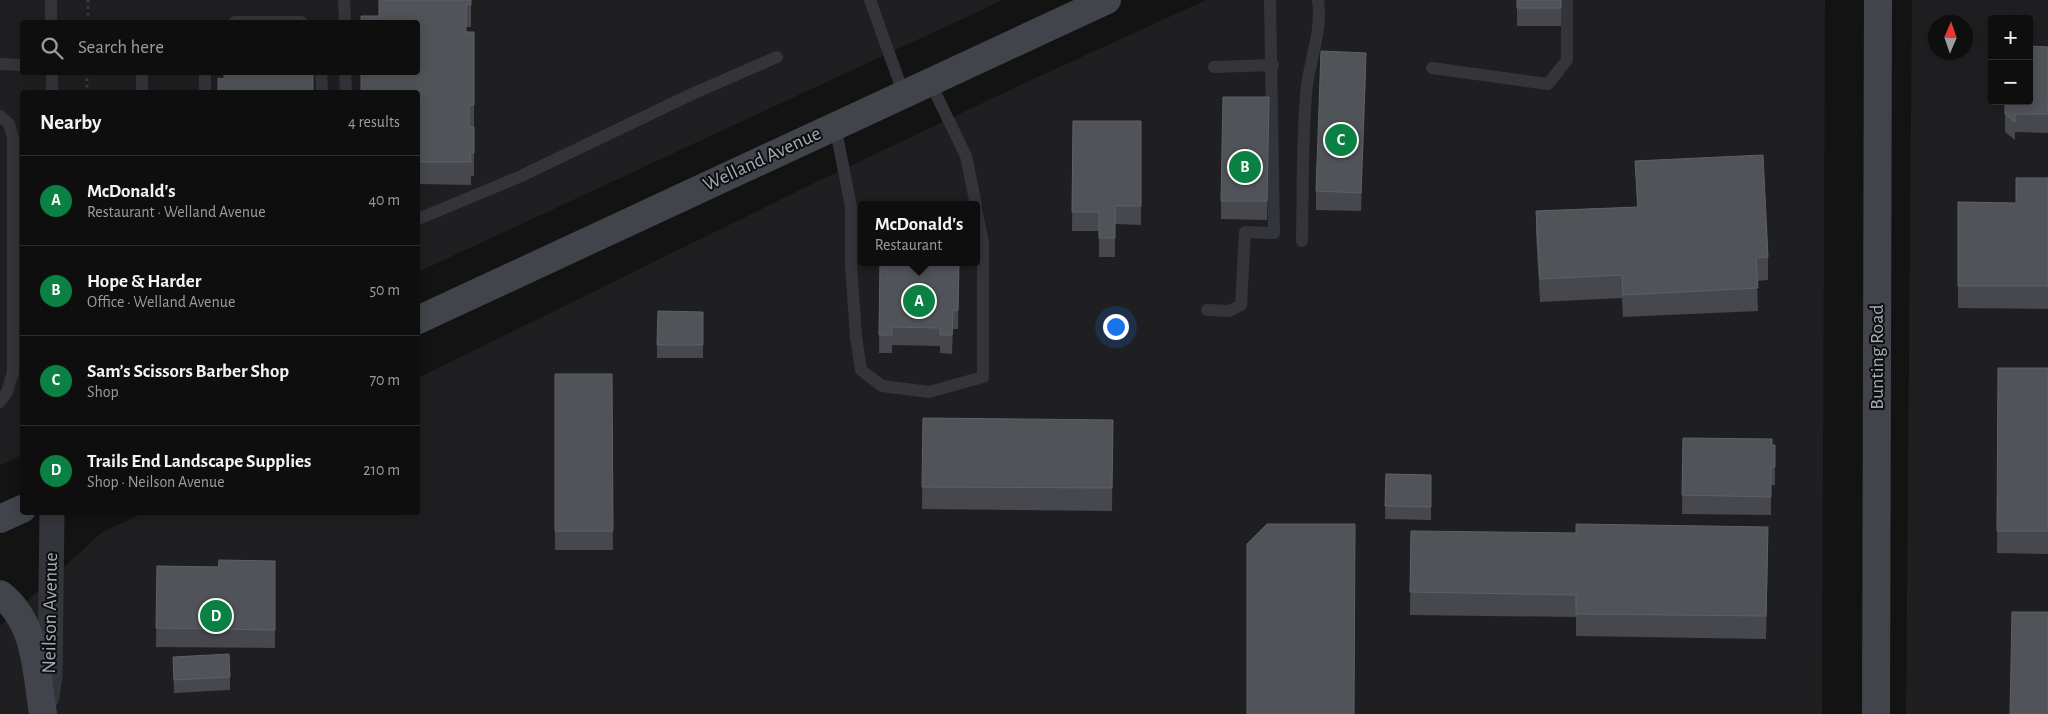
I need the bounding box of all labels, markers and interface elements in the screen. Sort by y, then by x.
north arrow [1928,15,1973,60]
map controls [1988,15,2033,105]
button: + [1988,15,2033,60]
search box [20,20,420,75]
icon: search [38,34,66,62]
text: Search here [78,38,164,57]
button: − [1988,60,2033,105]
text: Nearby [40,112,101,133]
text: 4 results [348,114,400,130]
pin: C [1325,121,1357,159]
street label: Welland Avenue [700,123,824,195]
pin: B [1229,148,1261,186]
text: McDonald's [87,182,176,201]
text: A [51,192,61,208]
text: 40 m [368,192,400,208]
popup [858,201,980,266]
text: Restaurant · Welland Avenue [87,204,266,220]
text: McDonald's [875,215,963,234]
text: Restaurant [875,237,942,253]
text: Hope & Harder [87,272,201,291]
text: B [51,282,61,298]
text: 50 m [369,282,400,298]
pin: A [903,282,935,320]
text: Office · Welland Avenue [87,294,235,310]
street label: Bunting Road [1867,304,1887,410]
your location [1103,314,1129,340]
text: Sam’s Scissors Barber Shop [87,362,289,381]
text: C [52,372,60,388]
text: 70 m [369,372,400,388]
text: Shop [87,384,119,400]
text: Trails End Landscape Supplies [87,452,311,471]
text: D [51,462,61,478]
text: 210 m [363,462,400,478]
text: Shop · Neilson Avenue [87,474,225,490]
street label: Neilson Avenue [39,552,61,674]
pin: D [200,597,232,635]

